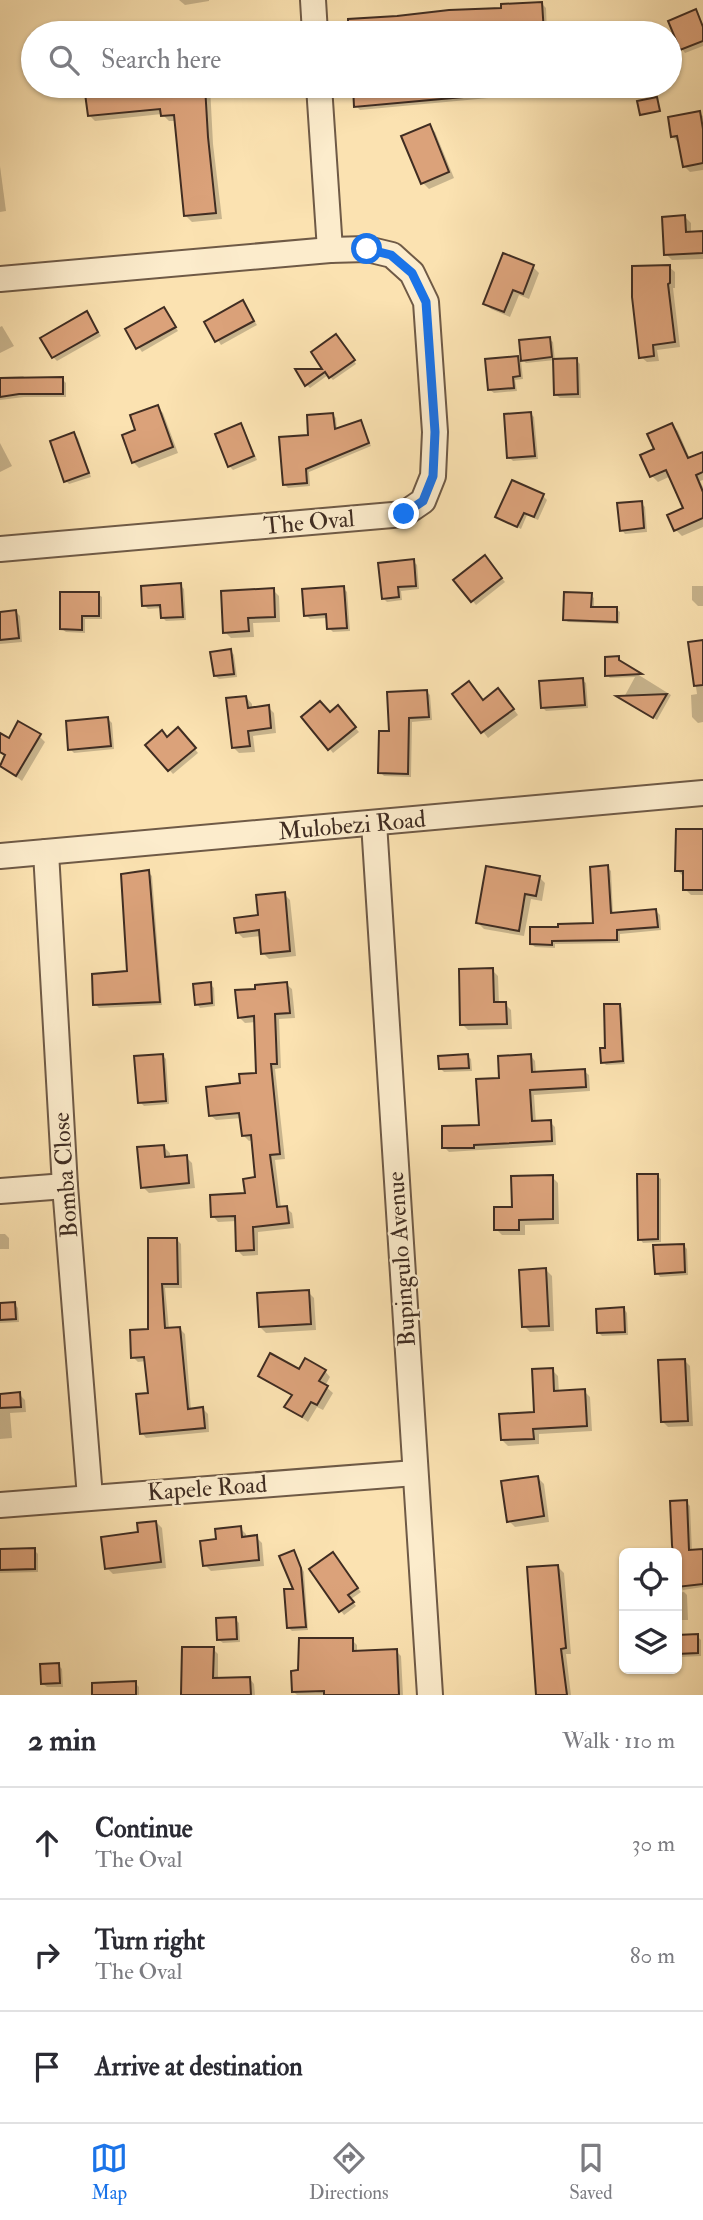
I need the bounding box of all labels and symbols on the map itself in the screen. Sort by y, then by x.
route start [351,233,382,264]
route end [388,498,419,529]
street label: The Oval [262,503,356,542]
street label: Mulobezi Road [277,804,427,847]
street label: Bomba Close [46,1111,85,1239]
street label: Bupingulo Avenue [380,1170,423,1348]
street label: Kapele Road [146,1469,268,1508]

